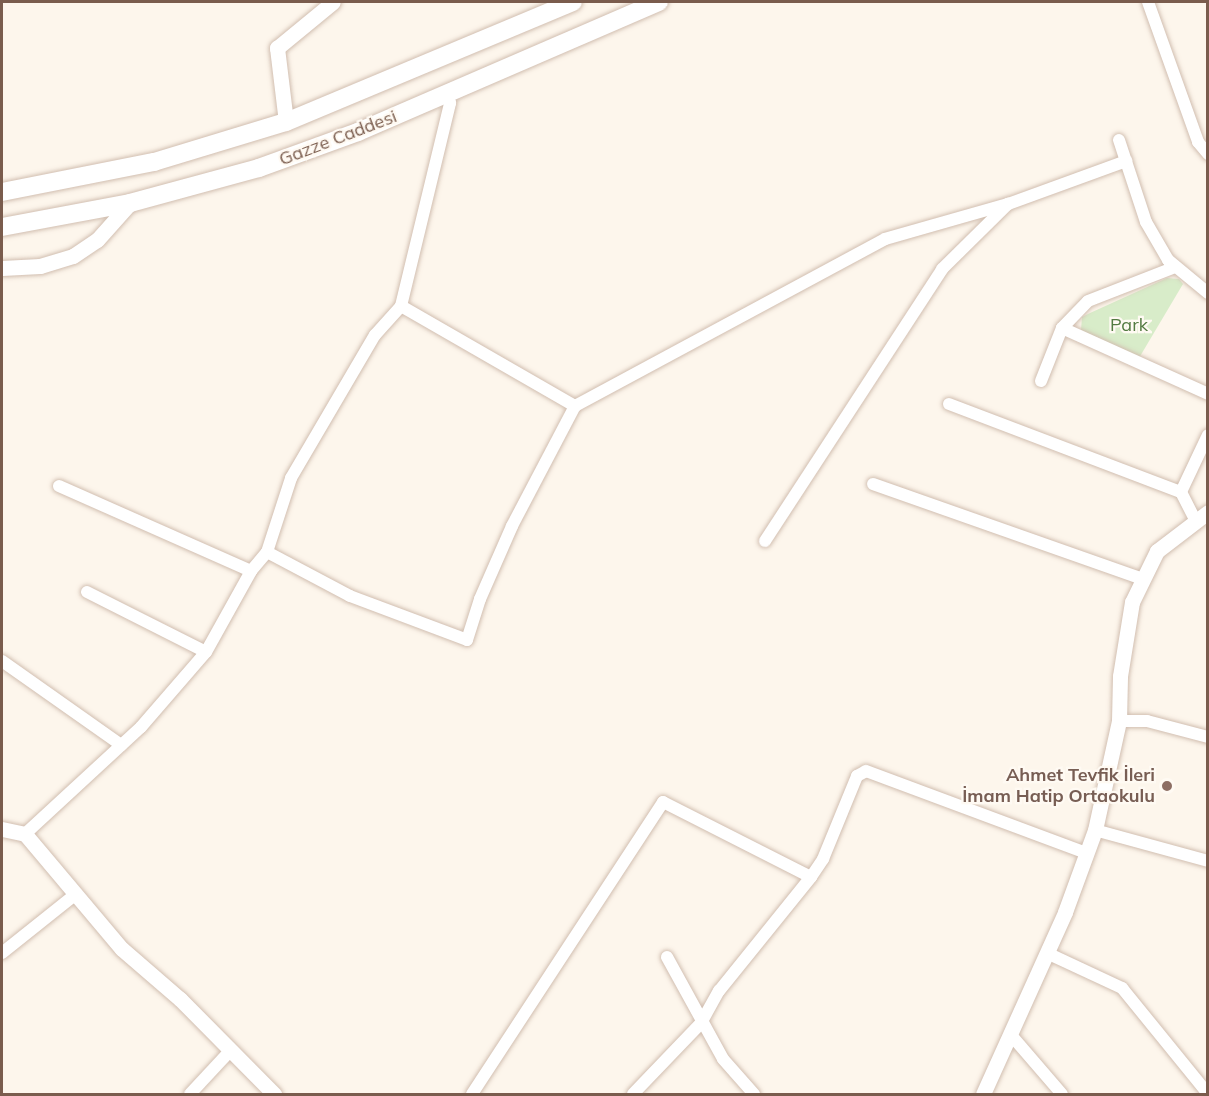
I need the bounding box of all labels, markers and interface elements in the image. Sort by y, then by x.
street label: Gazze Caddesi [276,106,400,170]
park label: Park [1110,314,1148,336]
place label: Ahmet Tevfik İleri İmam Hatip Ortaokulu [962,765,1155,808]
marker: Ahmet Tevfik İleri İmam Hatip Ortaokulu [1160,779,1174,793]

